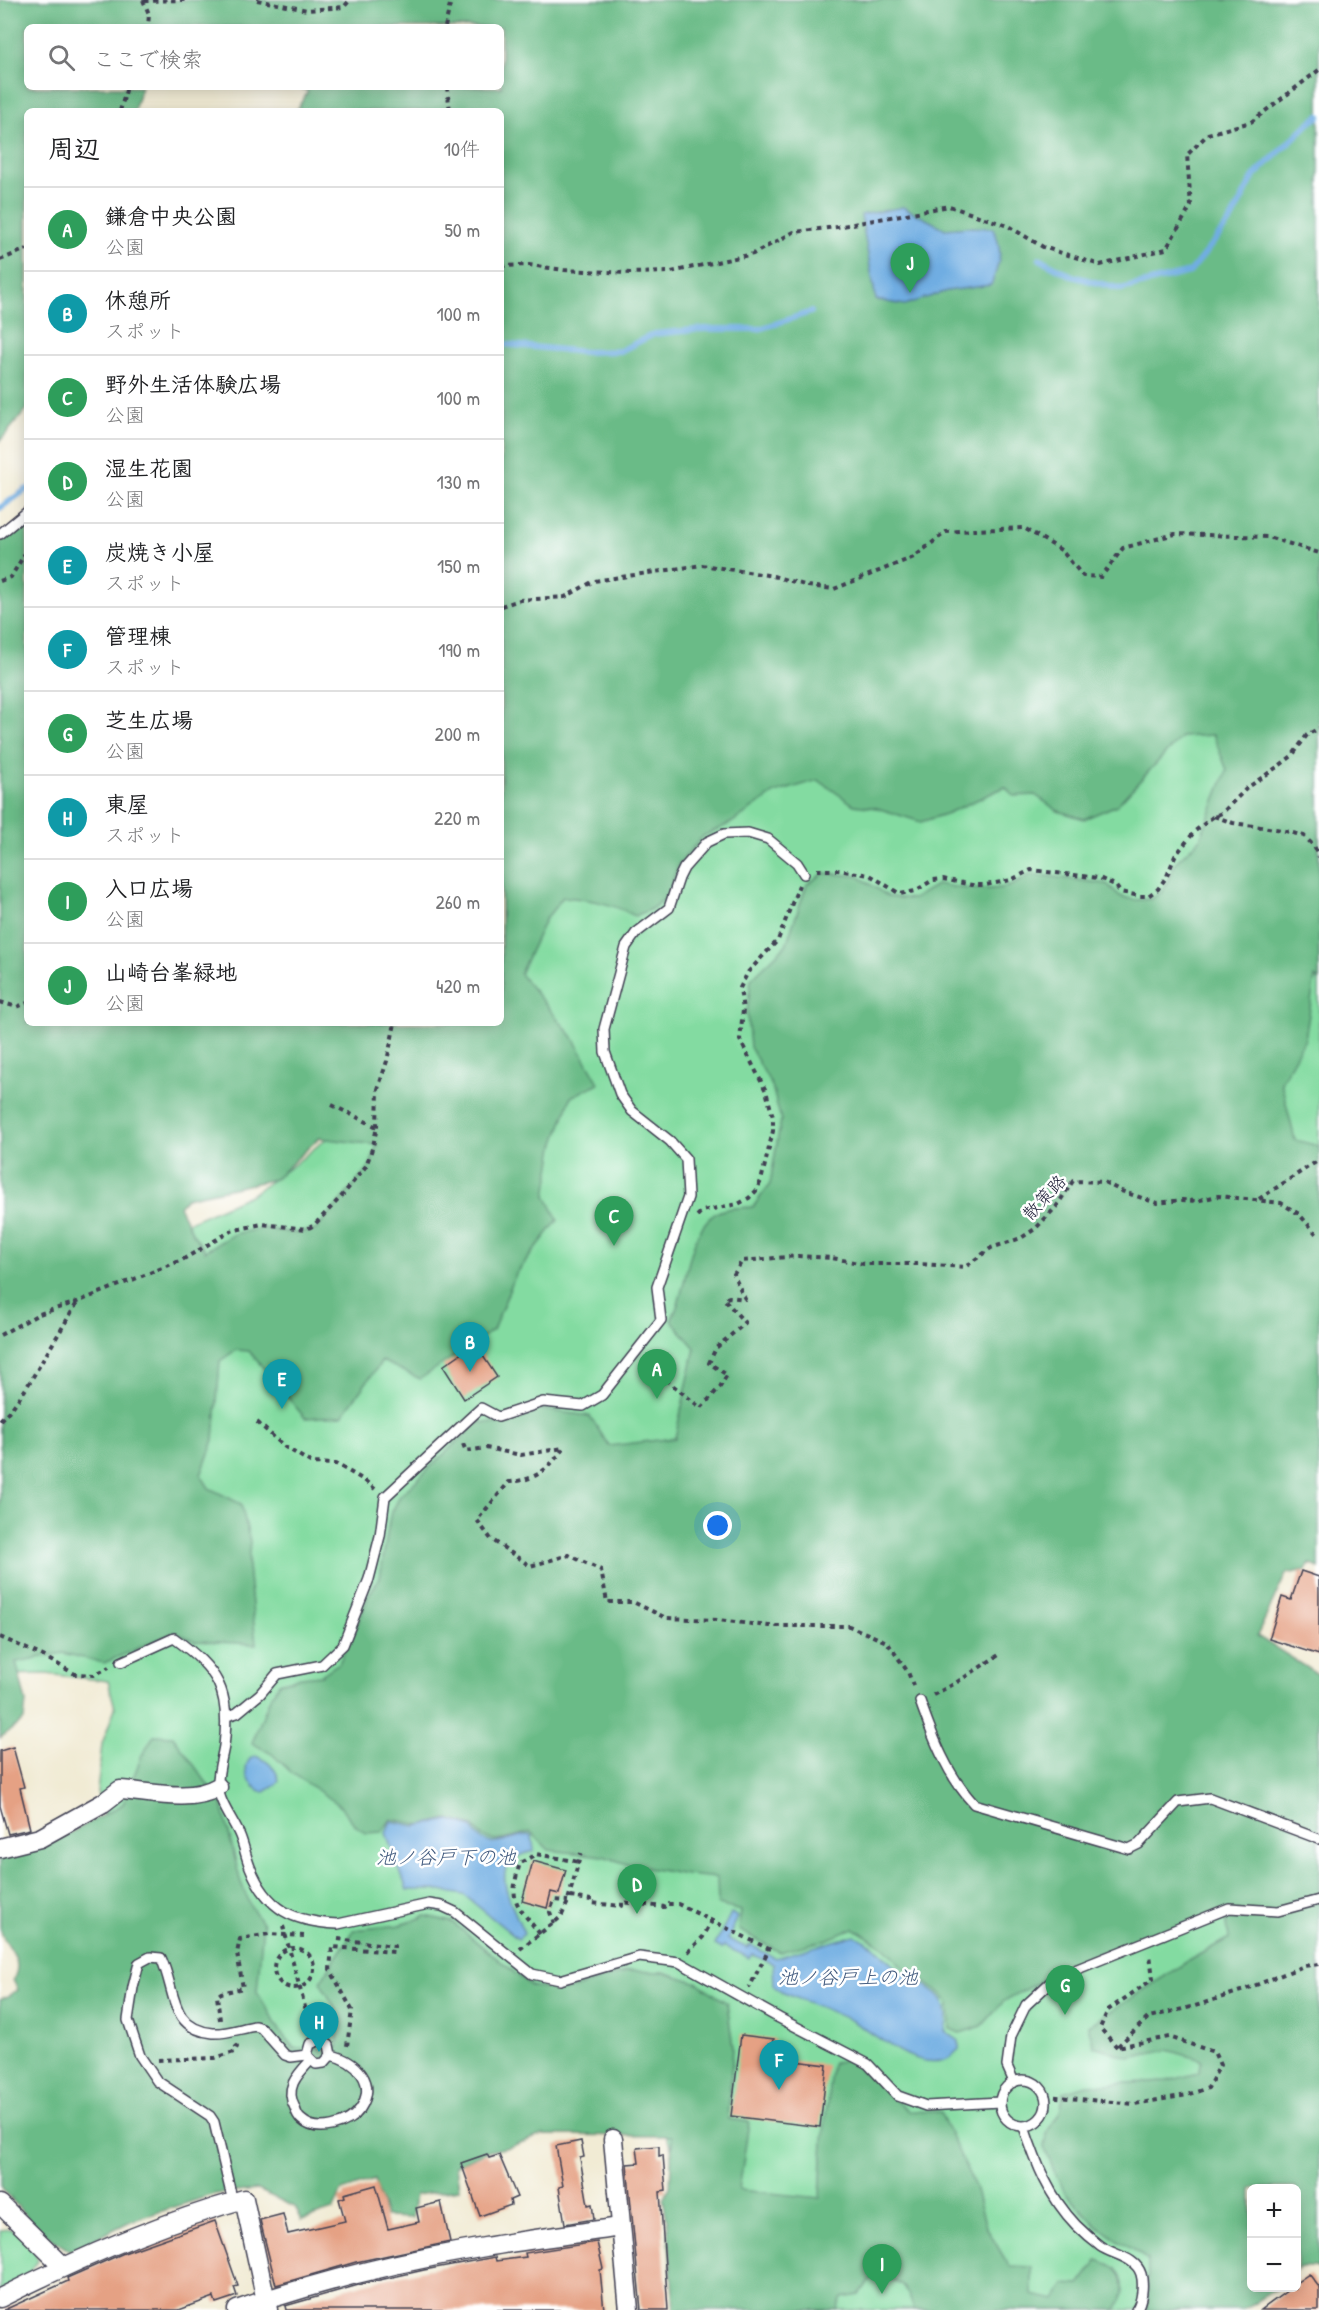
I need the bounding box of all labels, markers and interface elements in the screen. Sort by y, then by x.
search box [24,24,504,90]
icon: search [45,41,78,74]
text: ここで検索 [93,44,203,74]
text: 周辺 [48,131,100,166]
text: 10件 [444,135,480,162]
text: 鎌倉中央公園 [105,201,237,231]
text: A [63,216,72,243]
text: 50 m [444,216,480,243]
text: 公園 [105,233,145,260]
pin: J [890,244,930,293]
text: 休憩所 [105,285,171,315]
text: B [62,300,73,327]
text: 100 m [437,300,480,327]
text: スポット [105,317,185,344]
text: 野外生活体験広場 [105,369,281,399]
text: C [62,384,73,411]
text: 100 m [437,384,480,411]
text: 公園 [105,401,145,428]
text: 湿生花園 [105,453,193,483]
text: D [63,468,72,495]
text: 130 m [437,468,480,495]
text: 公園 [105,485,145,512]
text: 炭焼き小屋 [105,537,215,567]
text: E [63,552,72,579]
text: 150 m [437,552,480,579]
text: スポット [105,569,185,596]
text: 管理棟 [105,621,171,651]
text: F [64,636,71,663]
text: 190 m [438,636,480,663]
text: スポット [105,653,185,680]
text: 芝生広場 [105,705,193,735]
text: G [63,720,72,747]
text: 200 m [435,720,480,747]
text: 公園 [105,737,145,764]
text: 東屋 [105,789,149,819]
text: H [63,804,72,831]
text: 220 m [434,804,480,831]
text: スポット [105,821,185,848]
text: 入口広場 [105,873,193,903]
text: I [65,888,70,915]
text: 260 m [436,888,480,915]
text: 公園 [105,905,145,932]
text: 山崎台峯緑地 [105,957,237,987]
text: J [64,972,71,999]
text: 420 m [436,972,480,999]
text: 公園 [105,989,145,1016]
street label: 散策路 [1016,1169,1072,1225]
pin: C [594,1196,634,1246]
pin: B [450,1322,490,1372]
pin: A [638,1350,676,1399]
pin: E [262,1360,302,1409]
your location [703,1511,732,1540]
water label: 池ノ谷戸下の池 [376,1843,517,1870]
pin: D [618,1864,656,1914]
water label: 池ノ谷戸上の池 [778,1963,919,1990]
pin: G [1046,1966,1084,2015]
pin: H [300,2002,338,2052]
pin: F [760,2040,798,2090]
map controls [1247,2184,1301,2292]
button: + [1247,2184,1301,2238]
button: − [1247,2238,1301,2292]
pin: I [862,2244,902,2294]

